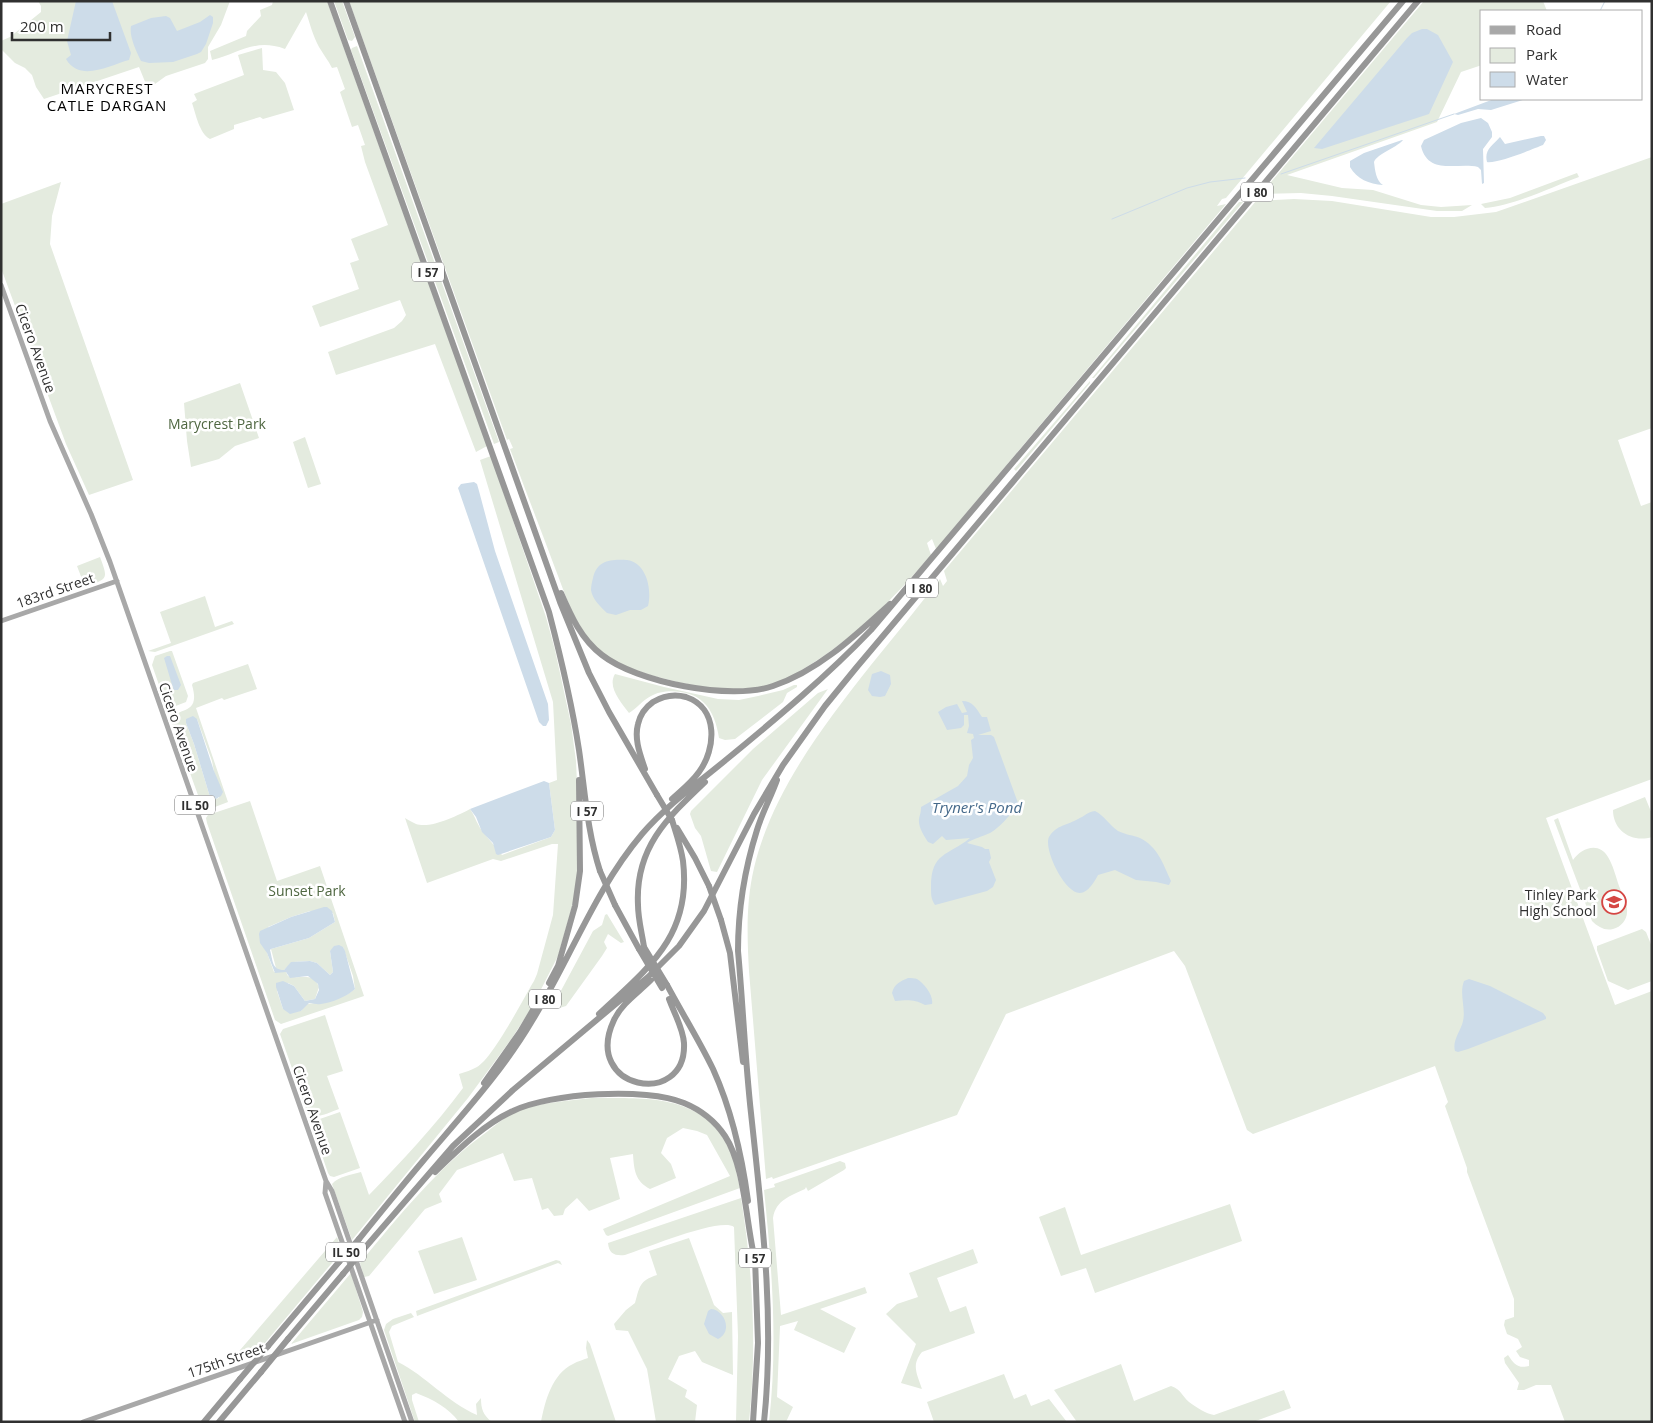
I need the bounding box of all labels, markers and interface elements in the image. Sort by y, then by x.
scale bar [12,10,110,42]
legend [1480,10,1643,100]
text: 200 m [20,16,64,36]
text: Road [1526,19,1562,39]
text: Park [1526,44,1557,64]
text: Water [1526,69,1568,89]
district label: MARYCREST CATLE DARGAN [47,78,167,115]
road number: I 80 [1241,182,1273,202]
road number: I 57 [412,262,444,282]
street label: Cicero Avenue [11,301,61,395]
park label: Marycrest Park [168,414,267,433]
street label: 183rd Street [14,568,96,612]
road number: I 80 [906,578,938,598]
street label: Cicero Avenue [155,680,203,774]
road number: IL 50 [175,796,215,814]
water label: Tryner's Pond [932,797,1022,817]
road number: I 57 [571,801,603,820]
park label: Sunset Park [268,881,346,900]
place label: Tinley Park High School [1519,885,1597,920]
school or university icon: Tinley Park High School [1601,889,1627,915]
road number: I 80 [529,990,561,1009]
street label: Cicero Avenue [289,1063,337,1157]
road number: IL 50 [326,1242,366,1262]
road number: I 57 [739,1248,771,1268]
street label: 175th Street [185,1338,267,1382]

